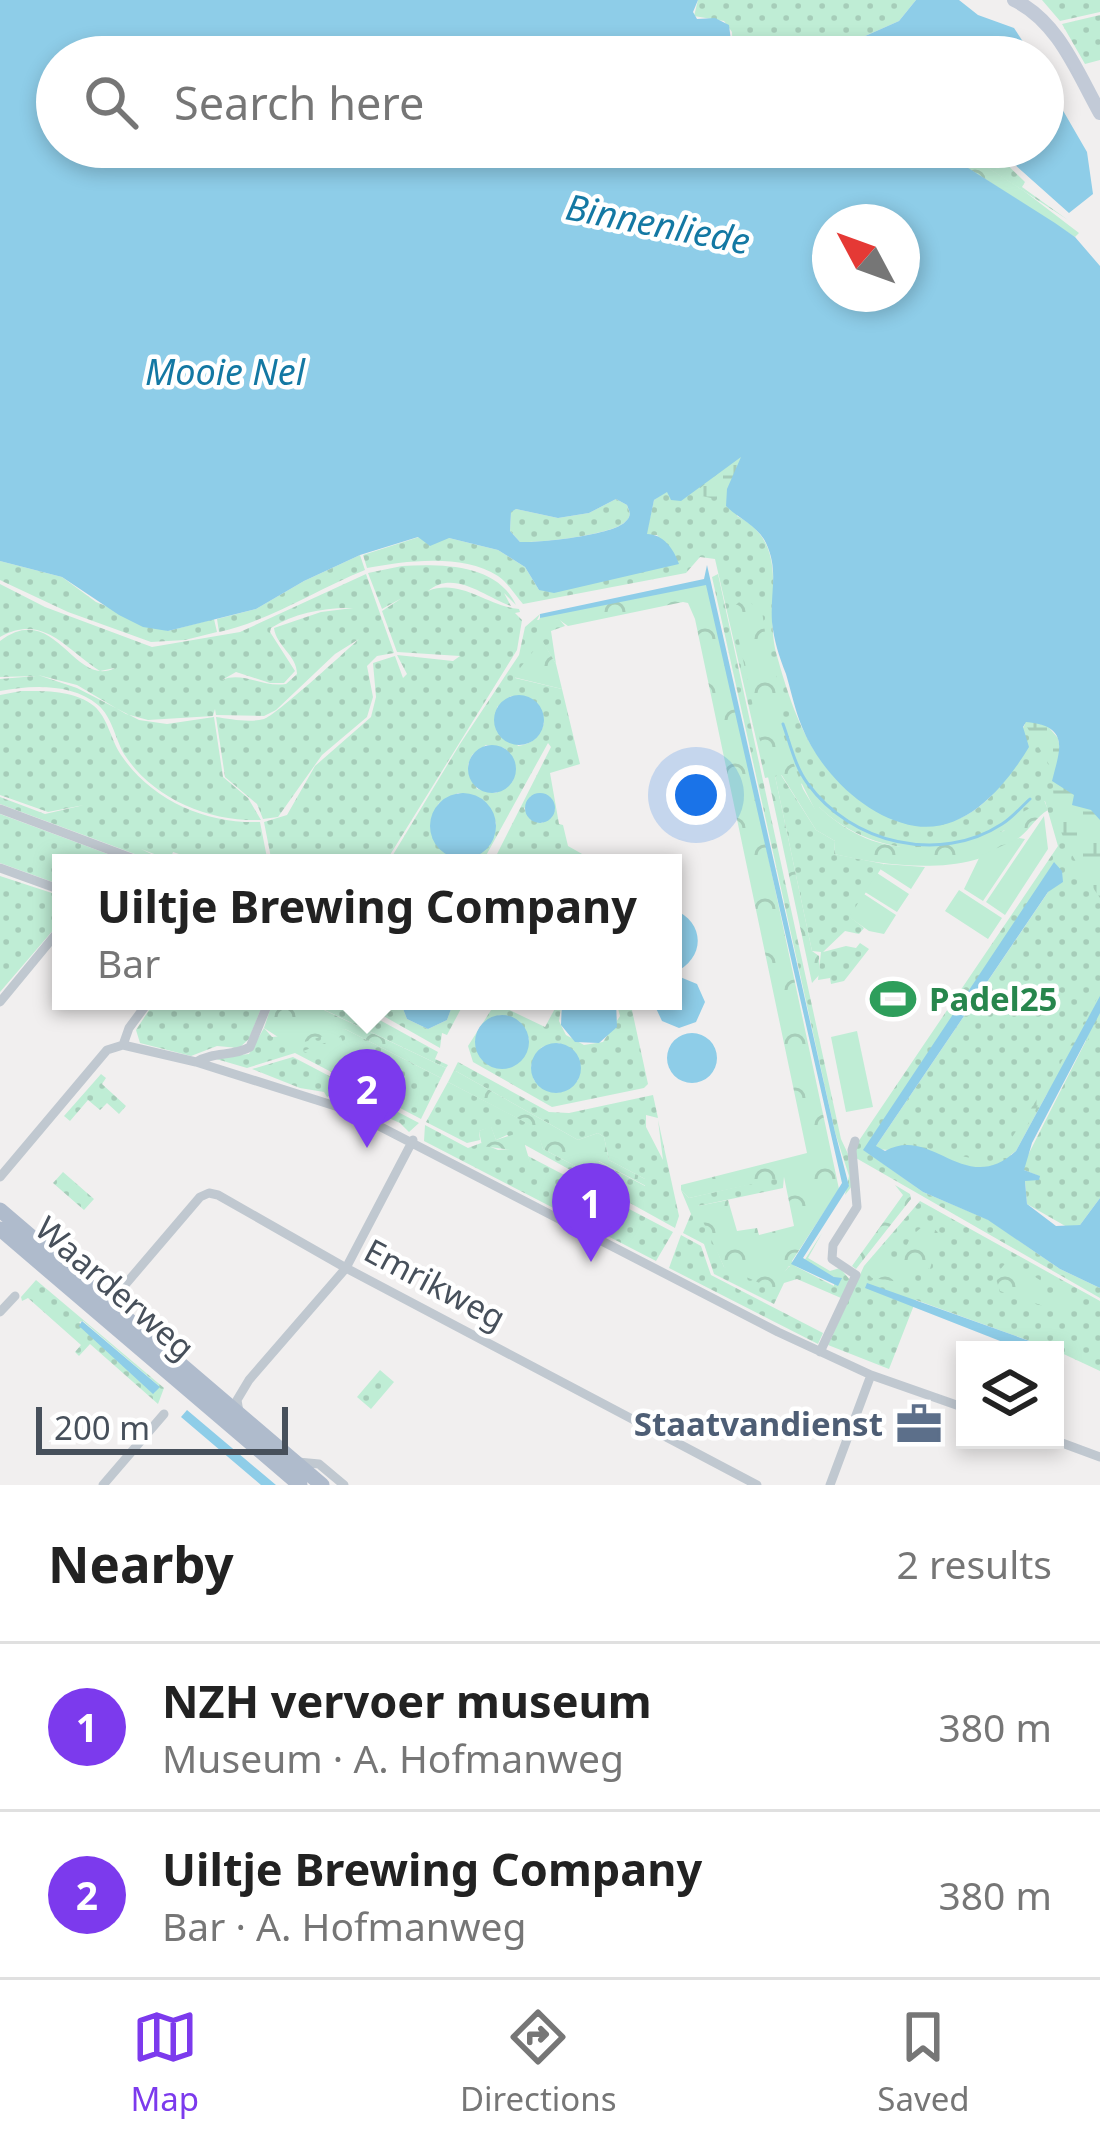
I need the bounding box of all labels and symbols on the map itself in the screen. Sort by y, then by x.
water label: Binnenliede [562,182,754,265]
north arrow [812,204,920,312]
water label: Mooie Nel [145,347,306,396]
your location [666,765,726,825]
sports icon: Padel25 [868,974,918,1024]
place label: Padel25 [929,976,1057,1021]
pin: 2 [328,1049,406,1148]
pin: 1 [552,1163,630,1262]
street label: Waarderweg [26,1206,205,1369]
street label: Emrikweg [357,1228,514,1340]
office icon: Staatvandienst [894,1399,944,1449]
scale bar [36,1401,288,1454]
place label: Staatvandienst [634,1401,883,1446]

